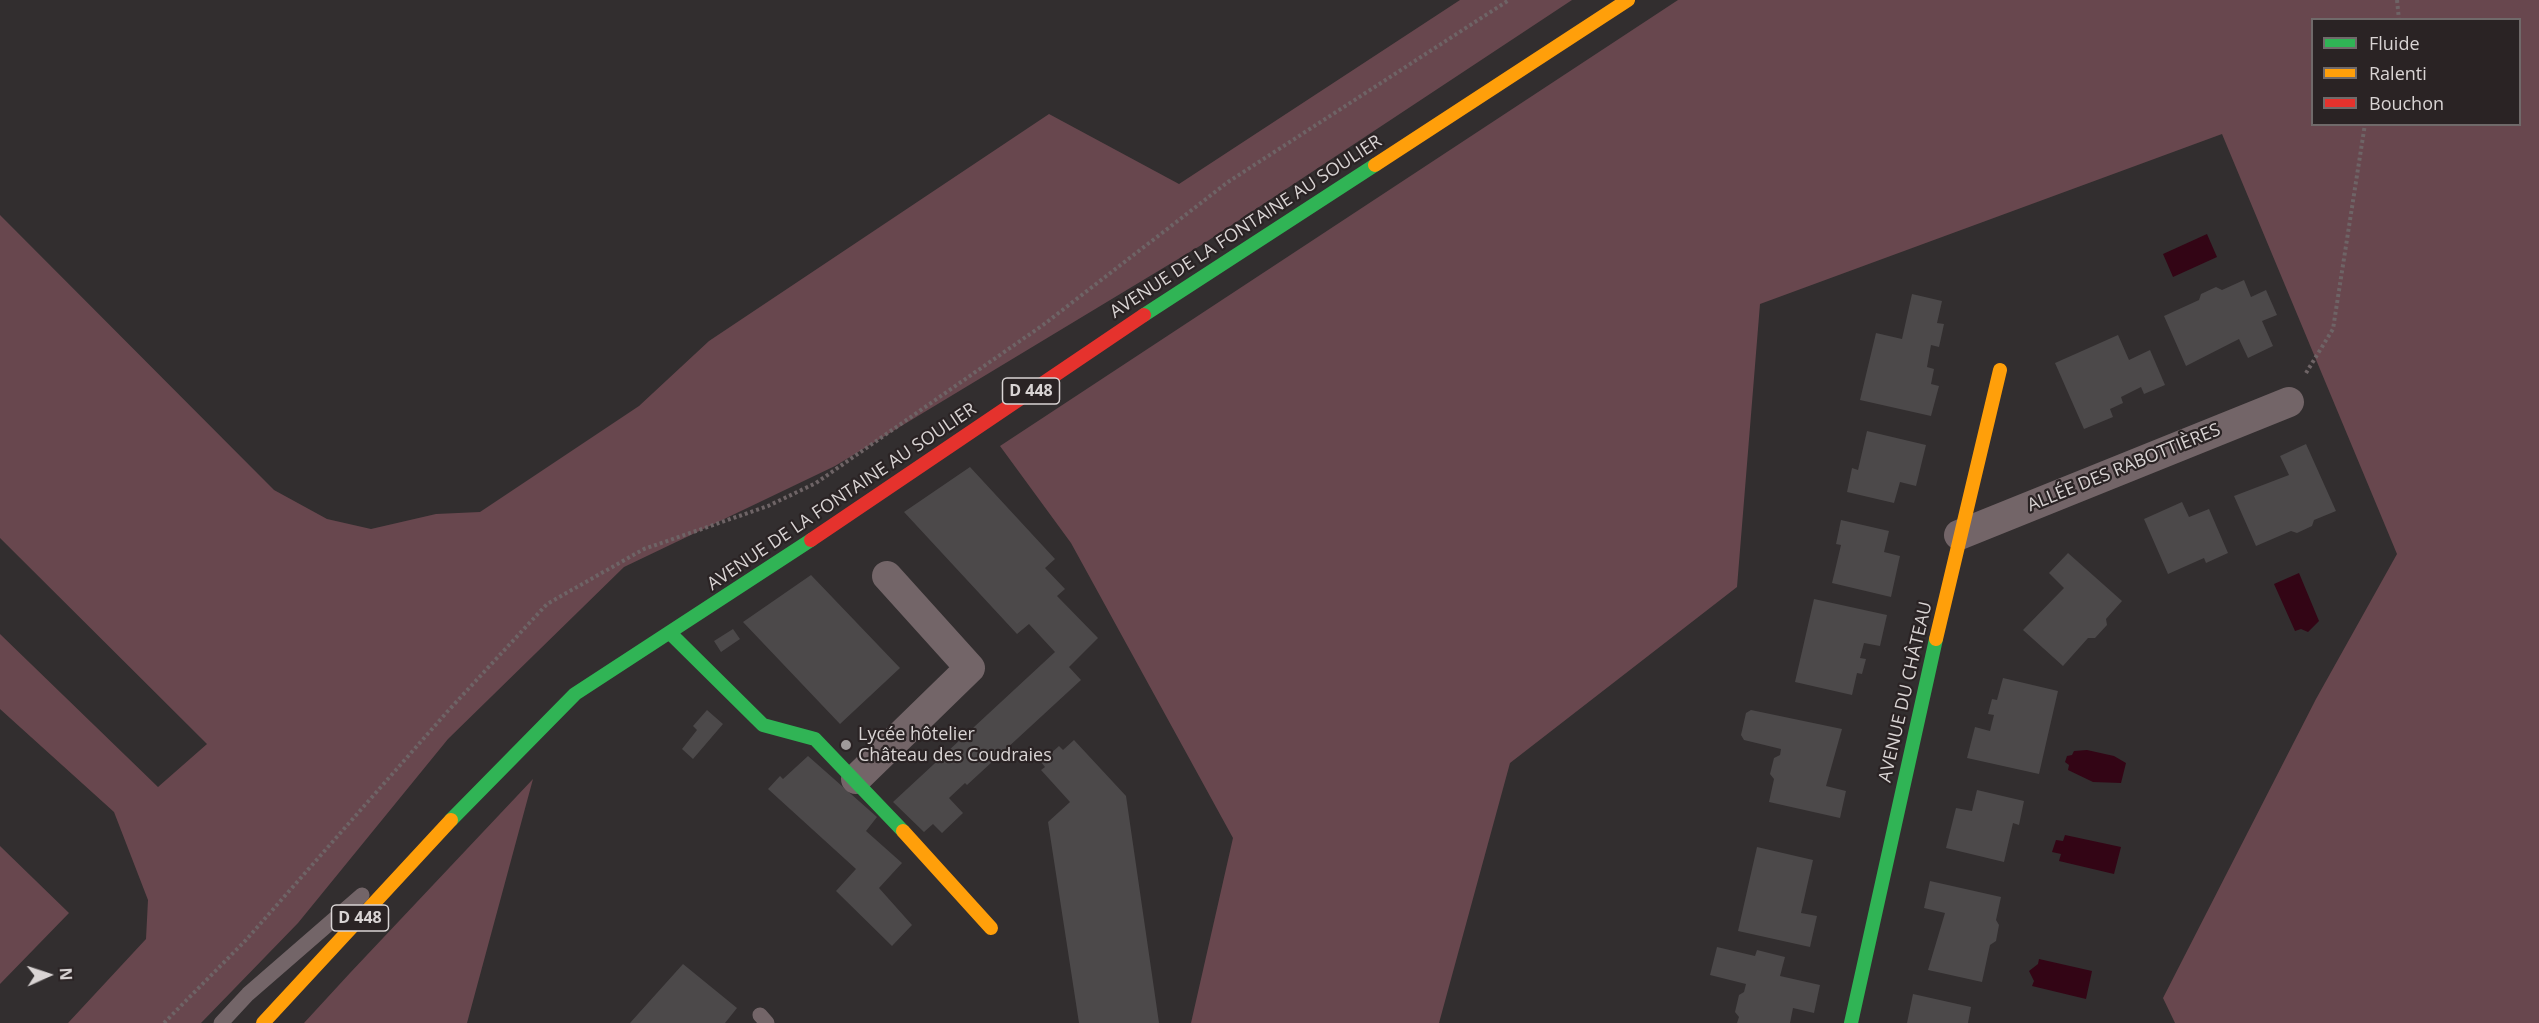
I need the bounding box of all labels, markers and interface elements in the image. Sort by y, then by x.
legend [2311,18,2521,126]
text: Fluide [2369,31,2420,55]
text: Ralenti [2369,61,2427,85]
text: Bouchon [2369,91,2444,115]
street label: AVENUE DE LA FONTAINE AU SOULIER [1106,131,1386,323]
road number: D 448 [1002,378,1060,404]
street label: AVENUE DE LA FONTAINE AU SOULIER [703,399,981,595]
street label: ALLÉE DES RABOTTIÈRES [2024,419,2224,517]
street label: AVENUE DU CHÂTEAU [1875,600,1937,784]
place label: Lycée hôtelier Château des Coudraies [858,724,1052,766]
marker: Lycée hôtelier Château des Coudraies [839,738,853,752]
road number: D 448 [332,905,388,931]
north arrow [18,945,78,1005]
text: N [55,967,77,981]

